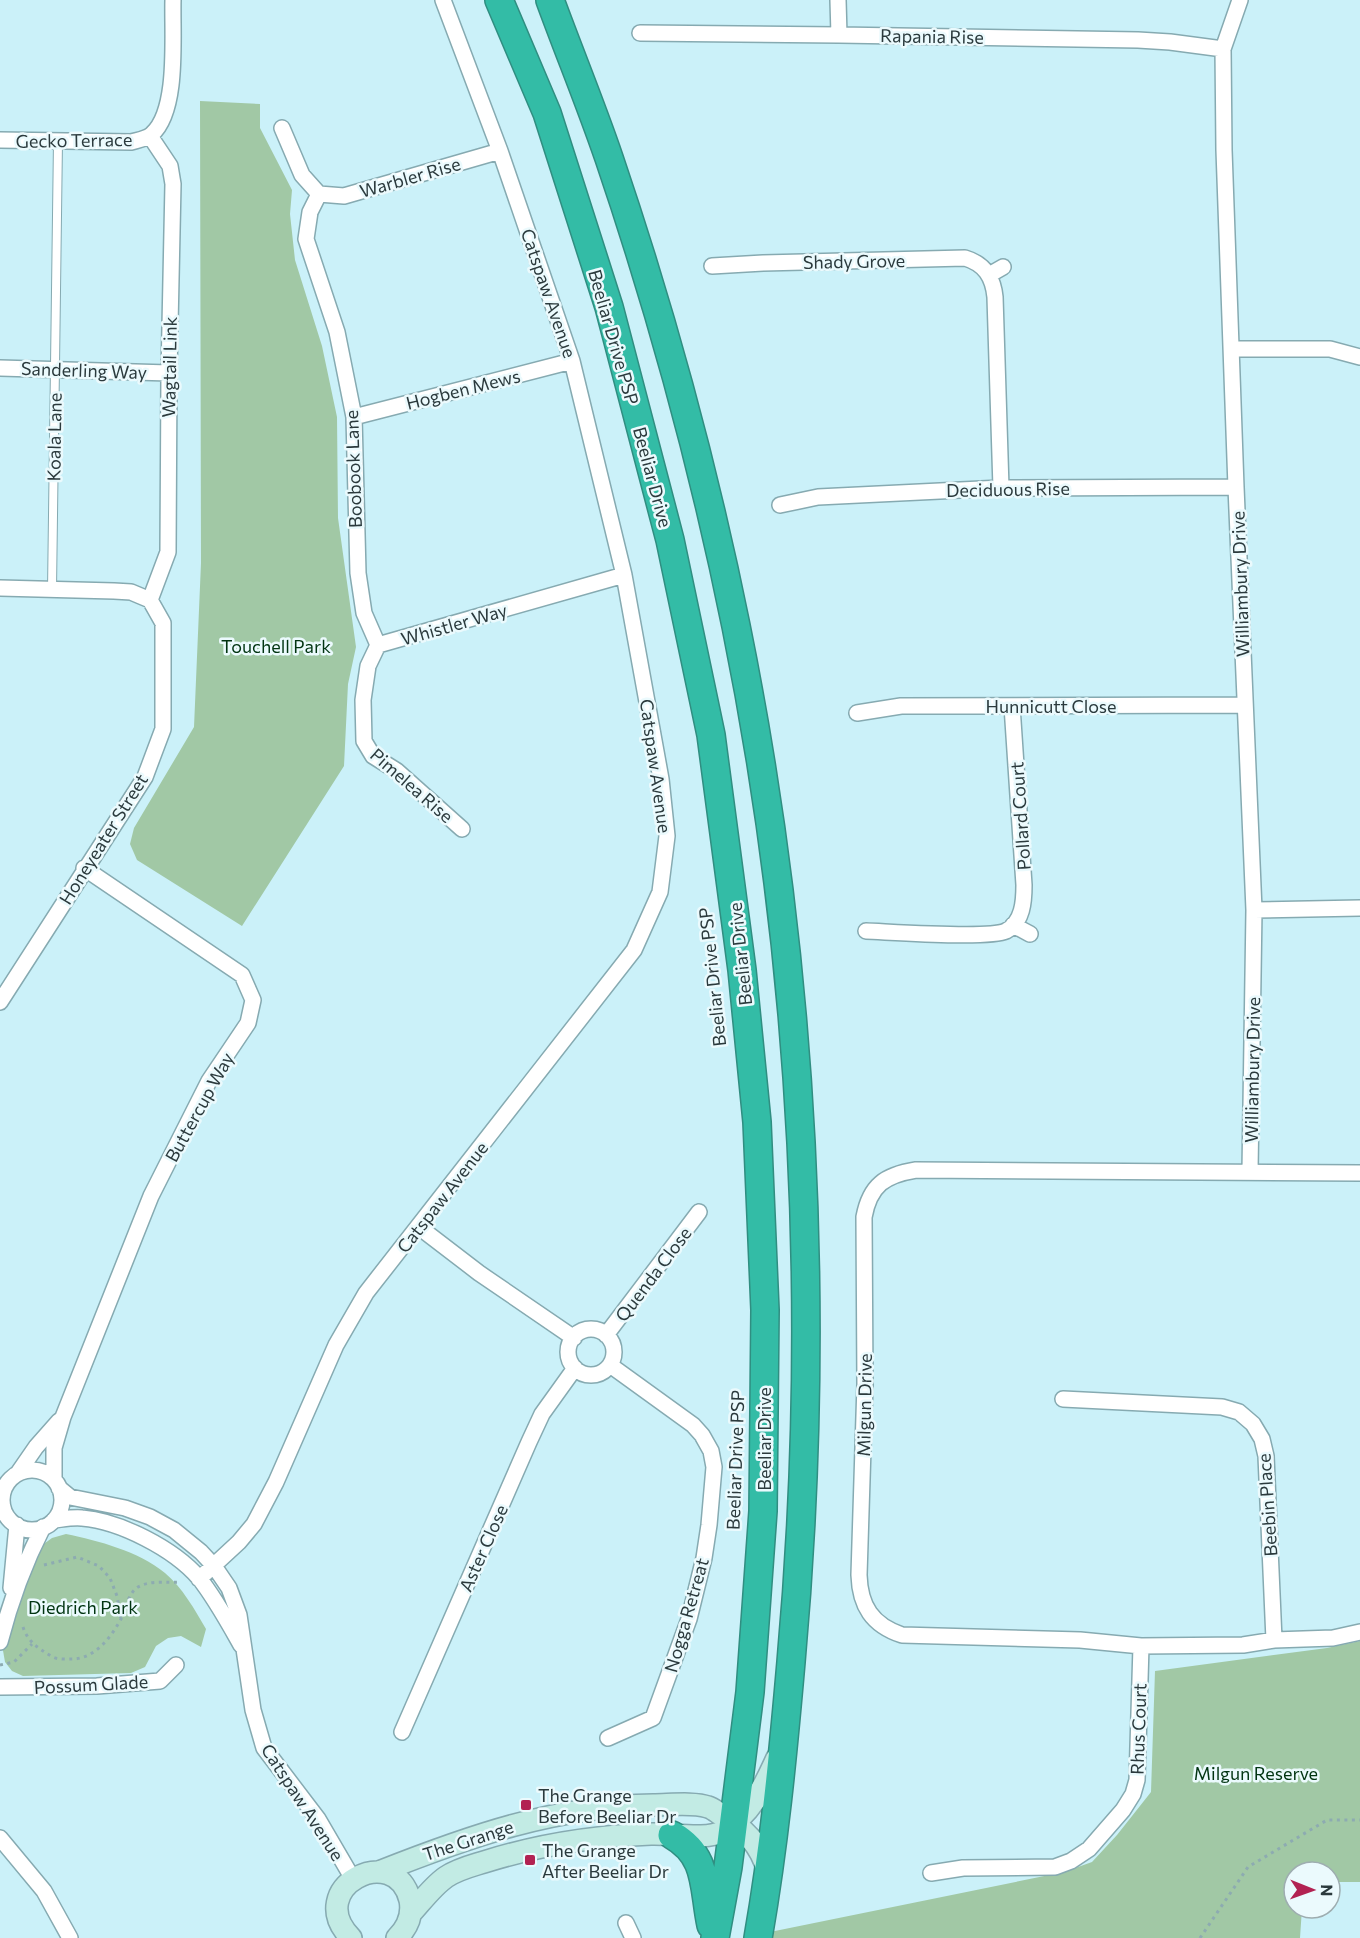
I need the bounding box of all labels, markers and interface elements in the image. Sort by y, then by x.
street label: Rapania Rise [880,24,984,48]
street label: Gecko Terrace [15,128,133,152]
street label: Warbler Rise [357,152,463,202]
street label: Catspaw Avenue [517,226,581,360]
street label: Shady Grove [803,249,905,273]
street label: Beeliar Drive PSP [584,267,644,407]
street label: Wagtail Link [157,316,181,418]
street label: Sanderling Way [21,357,147,383]
street label: Hogben Mews [404,364,522,414]
street label: Koala Lane [42,393,66,481]
street label: Boobook Lane [340,410,366,528]
street label: Beeliar Drive [629,424,677,530]
street label: Deciduous Rise [946,477,1070,501]
street label: Williambury Drive [1226,511,1254,657]
street label: Whistler Way [398,598,510,650]
park label: Touchell Park [221,635,331,657]
street label: Hunnicutt Close [985,695,1117,717]
street label: Catspaw Avenue [636,698,676,834]
street label: Pimelea Rise [366,743,458,827]
street label: Pollard Court [1005,761,1035,871]
street label: Honeyeater Street [54,770,152,908]
street label: Beeliar Drive [724,901,756,1007]
street label: Beeliar Drive PSP [694,906,730,1048]
street label: Williambury Drive [1240,997,1264,1143]
street label: Buttercup Way [160,1048,238,1166]
street label: Catspaw Avenue [392,1137,492,1257]
street label: Quenda Close [610,1222,696,1326]
street label: Milgun Drive [852,1353,876,1457]
street label: Beeliar Drive [753,1387,775,1491]
street label: Beeliar Drive PSP [722,1390,748,1530]
street label: Beebin Place [1252,1453,1282,1557]
street label: Aster Close [454,1501,512,1595]
street label: Nogga Retreat [659,1555,713,1675]
park label: Diedrich Park [28,1596,138,1618]
street label: Possum Glade [33,1670,149,1698]
street label: Rhus Court [1125,1683,1151,1775]
street label: Catspaw Avenue [257,1739,349,1865]
park label: Milgun Reserve [1194,1762,1318,1784]
place label: The Grange Before Beeliar Dr [538,1784,677,1827]
marker: The Grange Before Beeliar Dr [519,1798,533,1812]
street label: The Grange [420,1815,516,1865]
place label: The Grange After Beeliar Dr [542,1839,669,1882]
marker: The Grange After Beeliar Dr [523,1853,537,1867]
north arrow [1282,1860,1342,1920]
text: N [1318,1884,1337,1896]

